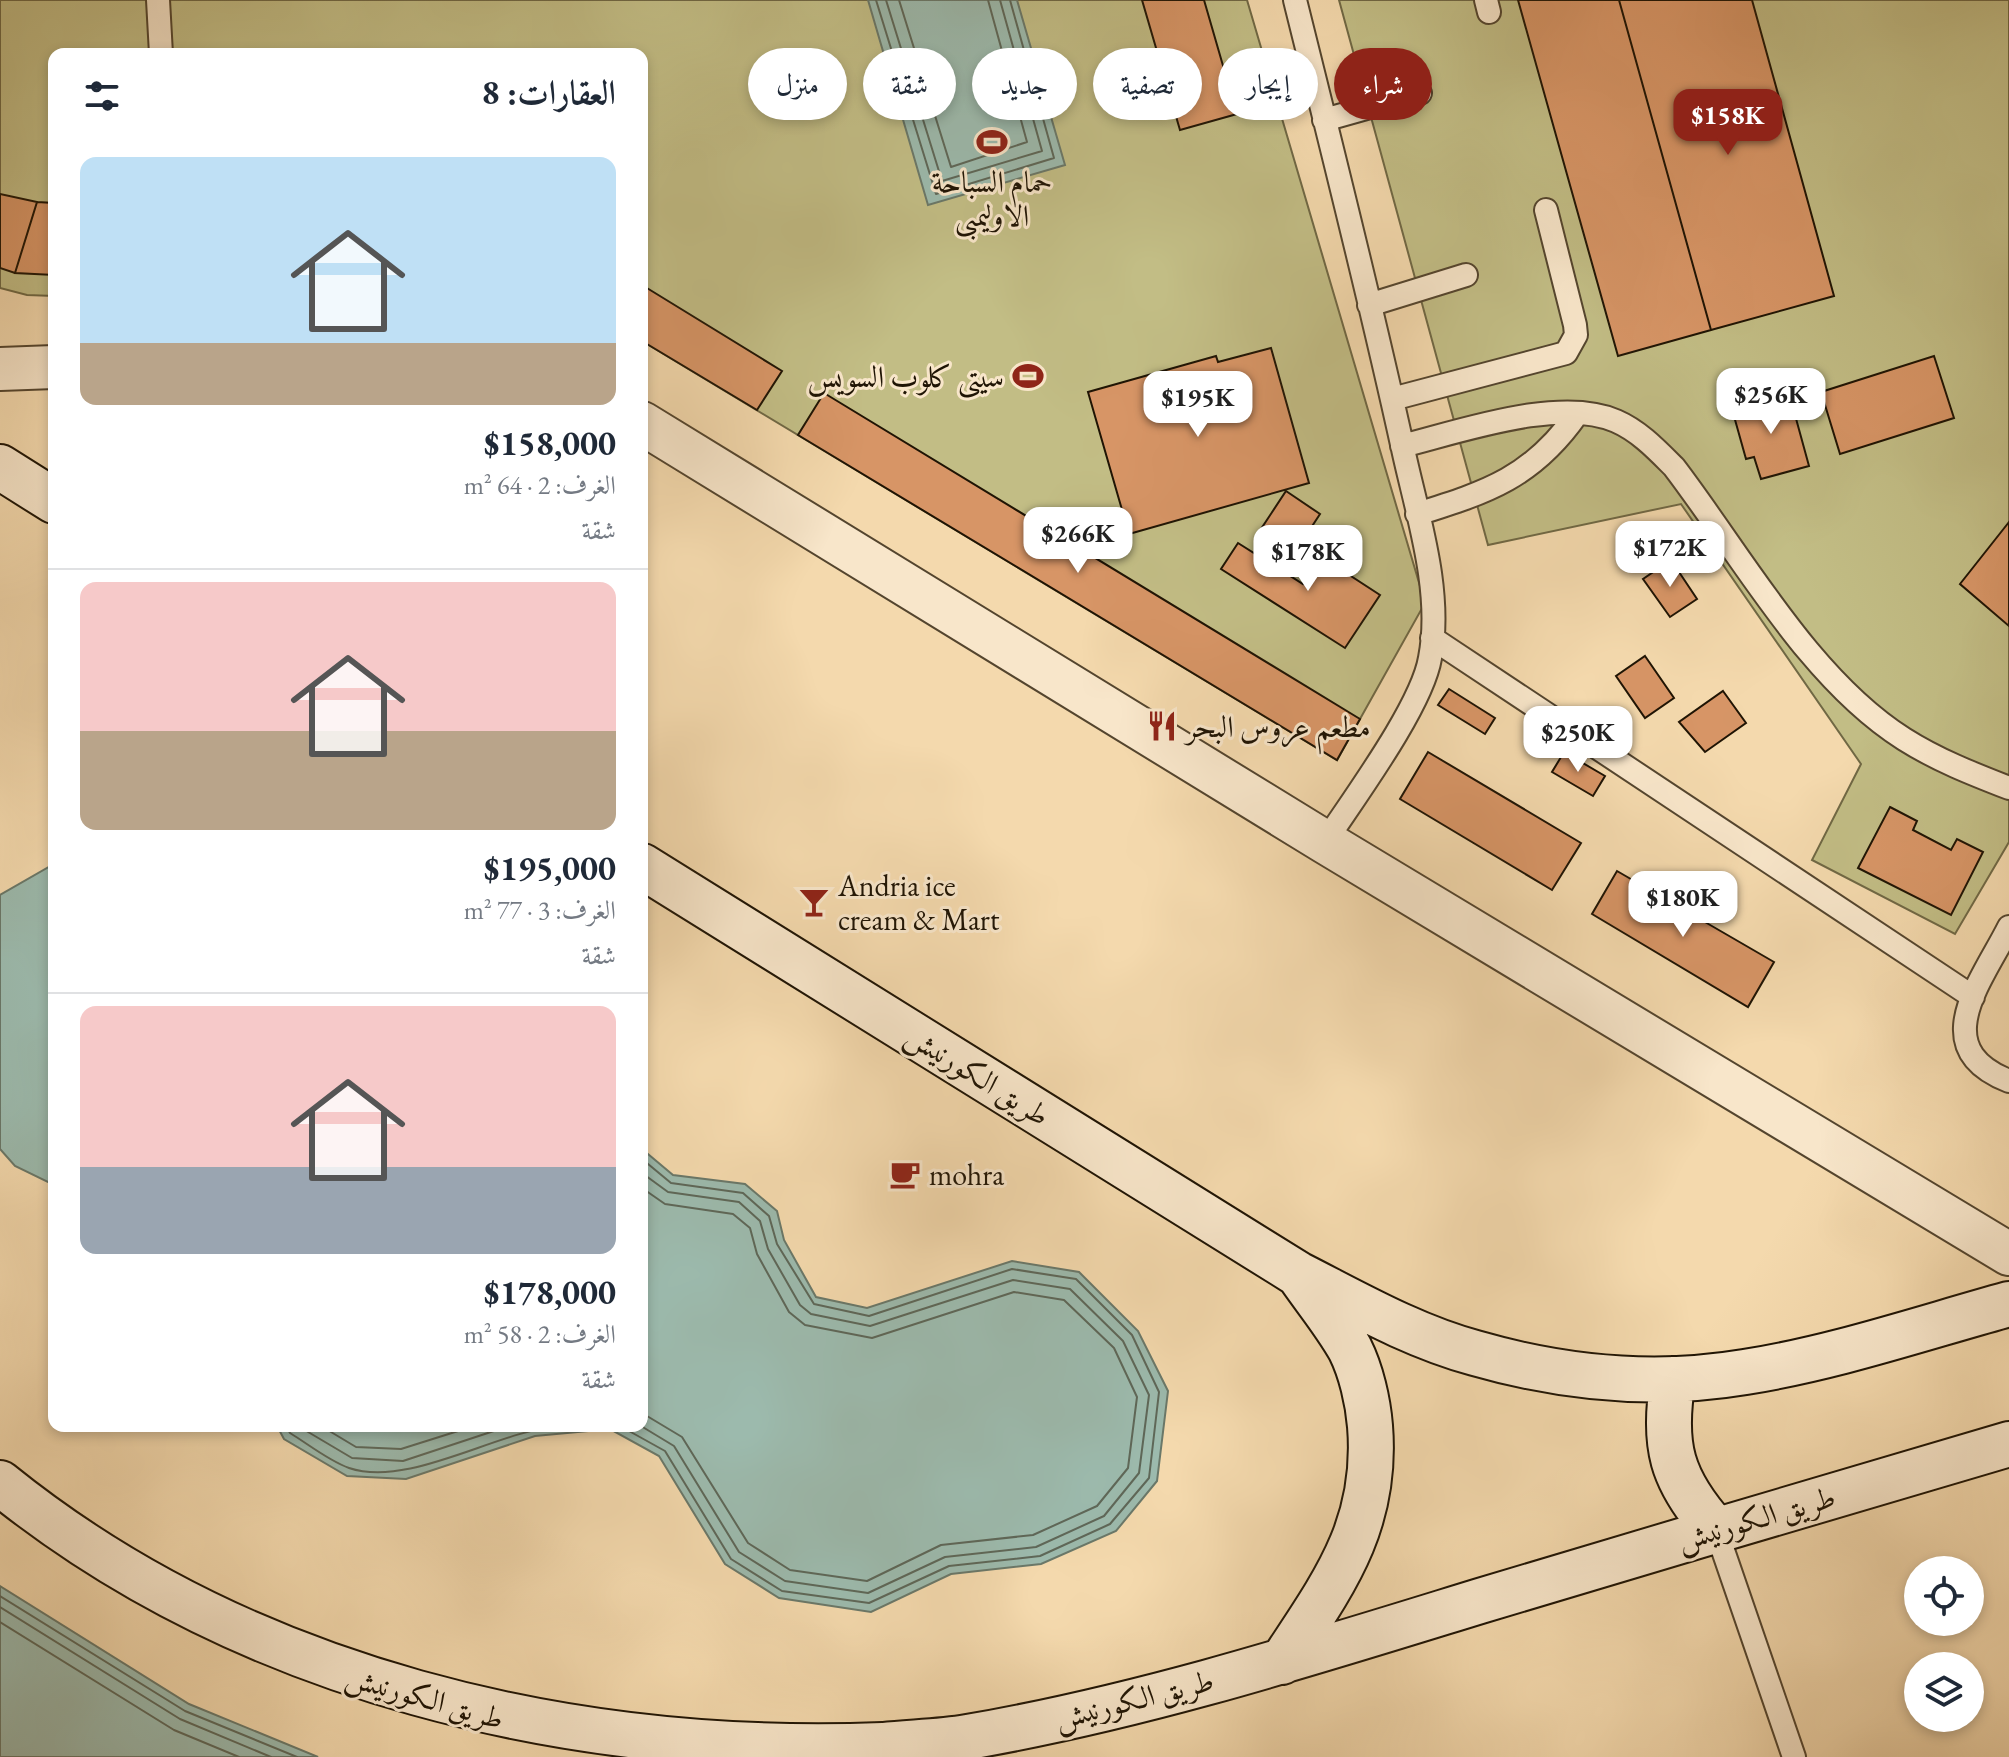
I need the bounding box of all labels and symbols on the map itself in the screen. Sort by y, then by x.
pin: $158K [1672,89,1784,157]
sports icon: حمام السباحة الاوليمبى [975,125,1009,159]
place label: حمام السباحة الاوليمبى [932,162,1052,240]
place label: سيتى كلوب السويس [807,357,1004,399]
sports icon: سيتى كلوب السويس [1011,359,1045,393]
pin: $256K [1715,368,1827,436]
pin: $195K [1142,371,1254,439]
pin: $266K [1022,507,1134,575]
pin: $172K [1614,521,1726,589]
pin: $178K [1252,525,1364,593]
pin: $250K [1522,706,1634,774]
place label: مطعم عروس البحر [1183,707,1371,755]
restaurant icon: مطعم عروس البحر [1145,709,1179,743]
place label: Andria ice cream & Mart [837,866,1000,939]
pin: $180K [1627,871,1739,939]
bar icon: Andria ice cream & Mart [797,885,831,919]
street label: طريق الكورنيش [898,1015,1057,1136]
place label: mohra [929,1155,1004,1194]
cafe icon: mohra [888,1157,922,1191]
street label: طريق الكورنيش [1672,1477,1840,1560]
street label: طريق الكورنيش [341,1656,509,1739]
street label: طريق الكورنيش [1050,1660,1218,1739]

